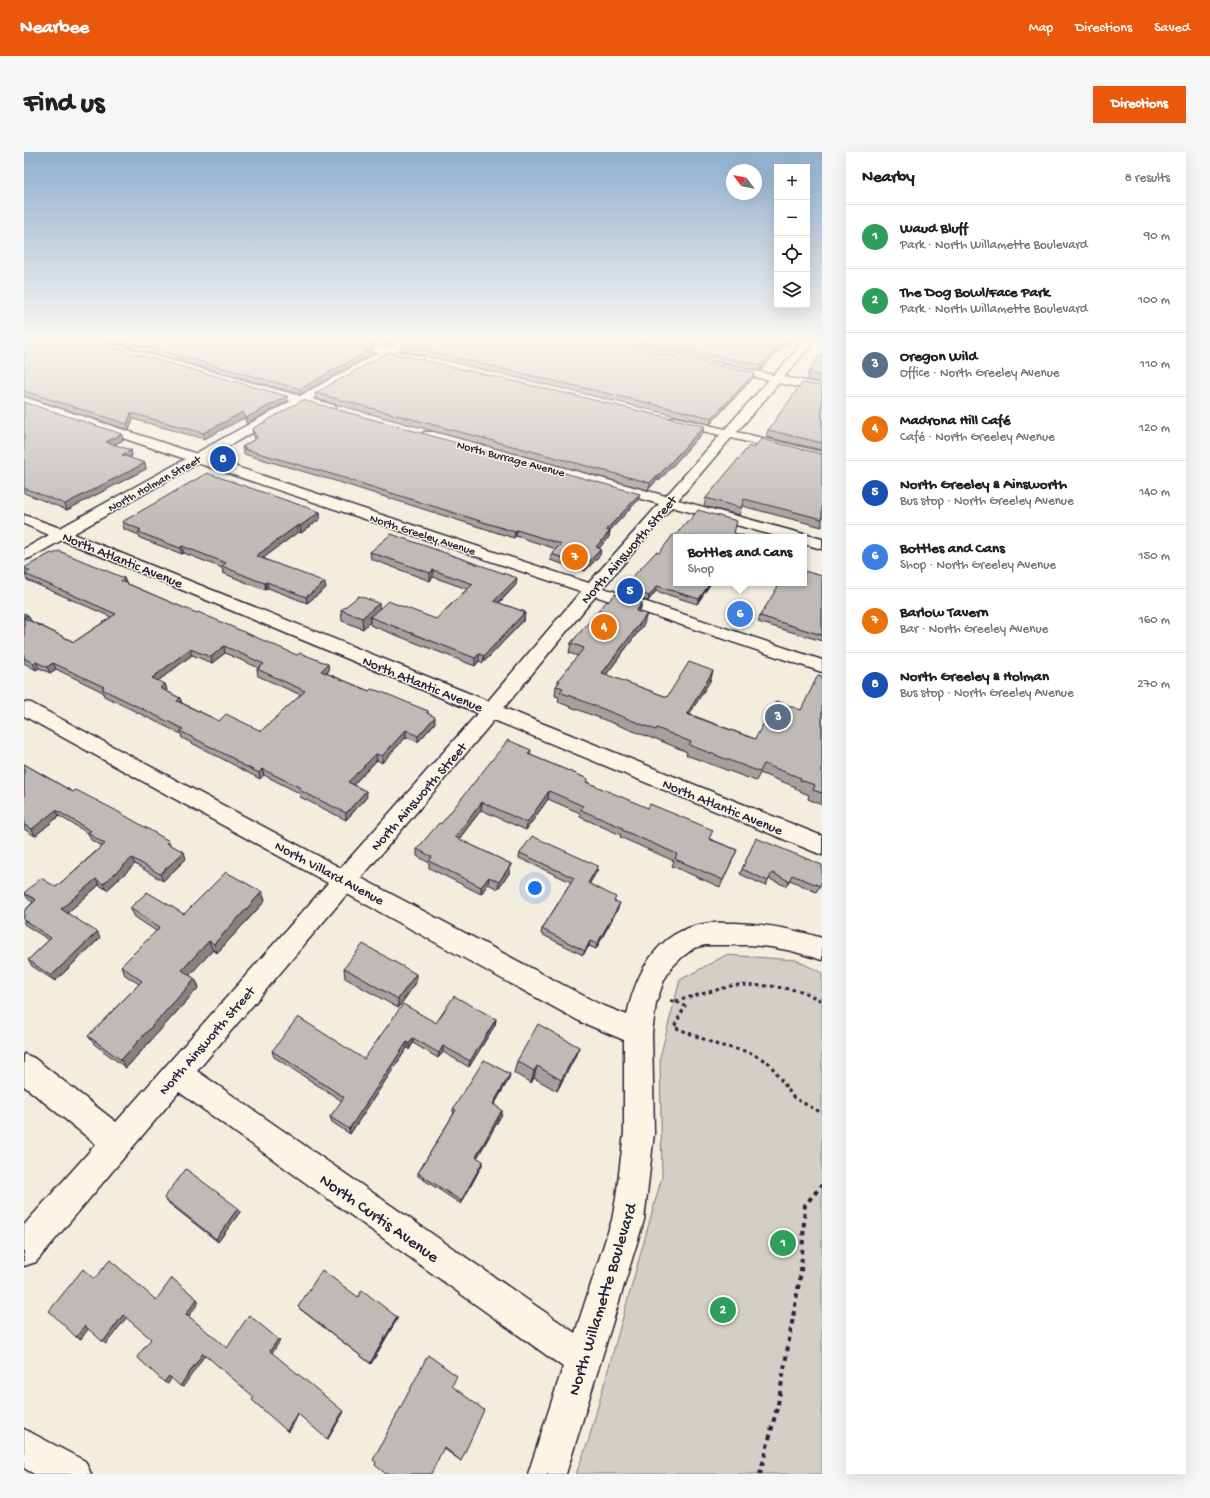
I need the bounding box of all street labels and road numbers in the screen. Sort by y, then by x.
street label: North Burrage Avenue [455,439,567,481]
street label: North Holman Street [106,453,205,516]
street label: North Ainsworth Street [578,492,682,608]
street label: North Greeley Avenue [368,512,478,560]
street label: North Atlantic Avenue [59,529,185,594]
street label: North Atlantic Avenue [359,653,485,718]
street label: North Ainsworth Street [368,739,472,855]
street label: North Atlantic Avenue [659,776,785,841]
street label: North Villard Avenue [271,838,387,911]
street label: North Ainsworth Street [156,983,260,1099]
street label: North Curtis Avenue [315,1171,442,1268]
street label: North Willamette Boulevard [565,1200,643,1398]

